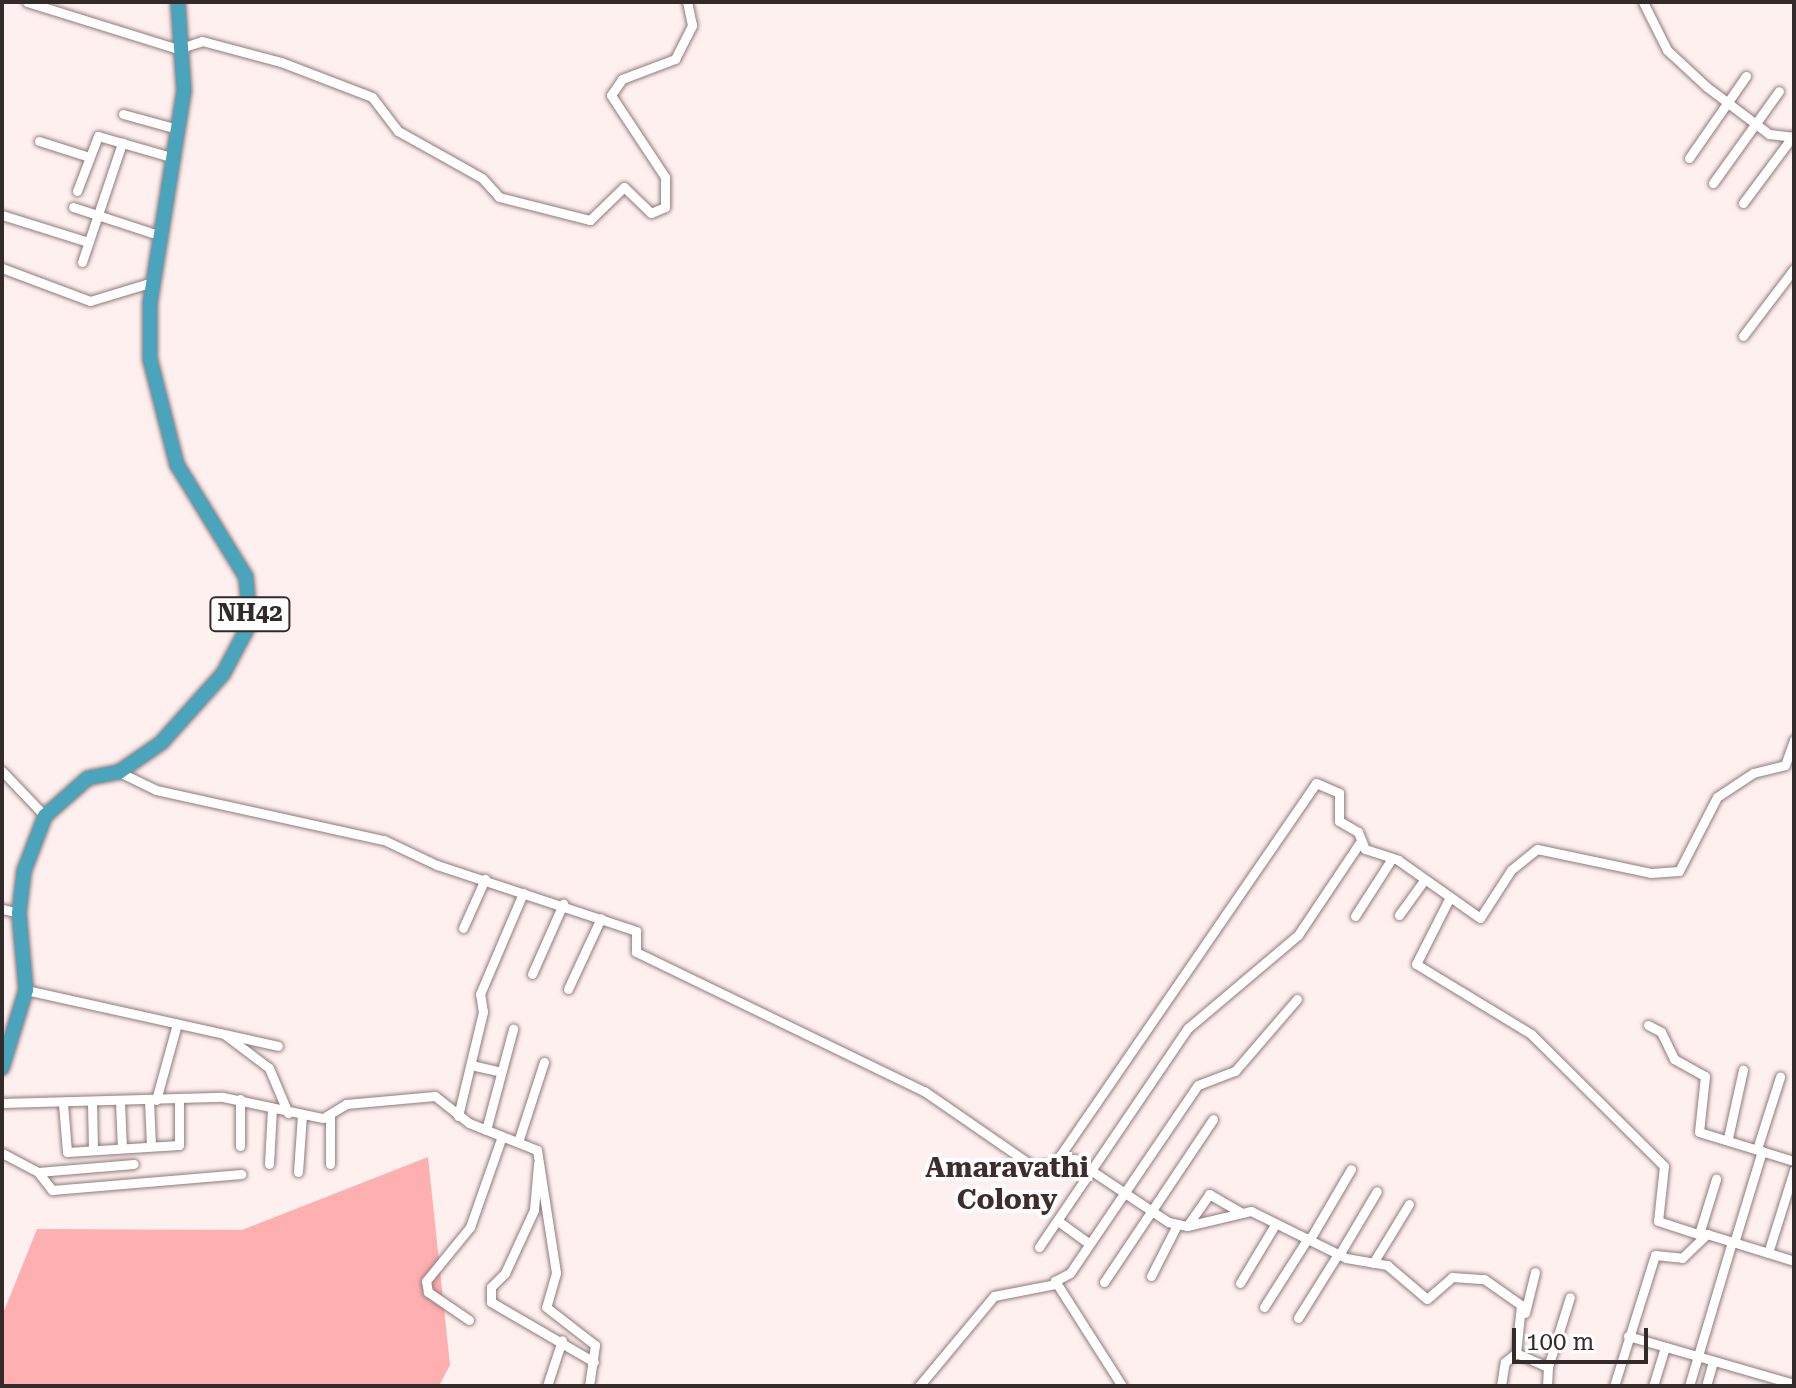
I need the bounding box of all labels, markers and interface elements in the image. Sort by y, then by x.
road number: NH42 [208,594,292,634]
district label: Amaravathi Colony [925,1151,1089,1217]
scale bar [1516,1312,1652,1362]
text: 100 m [1526,1328,1594,1356]

